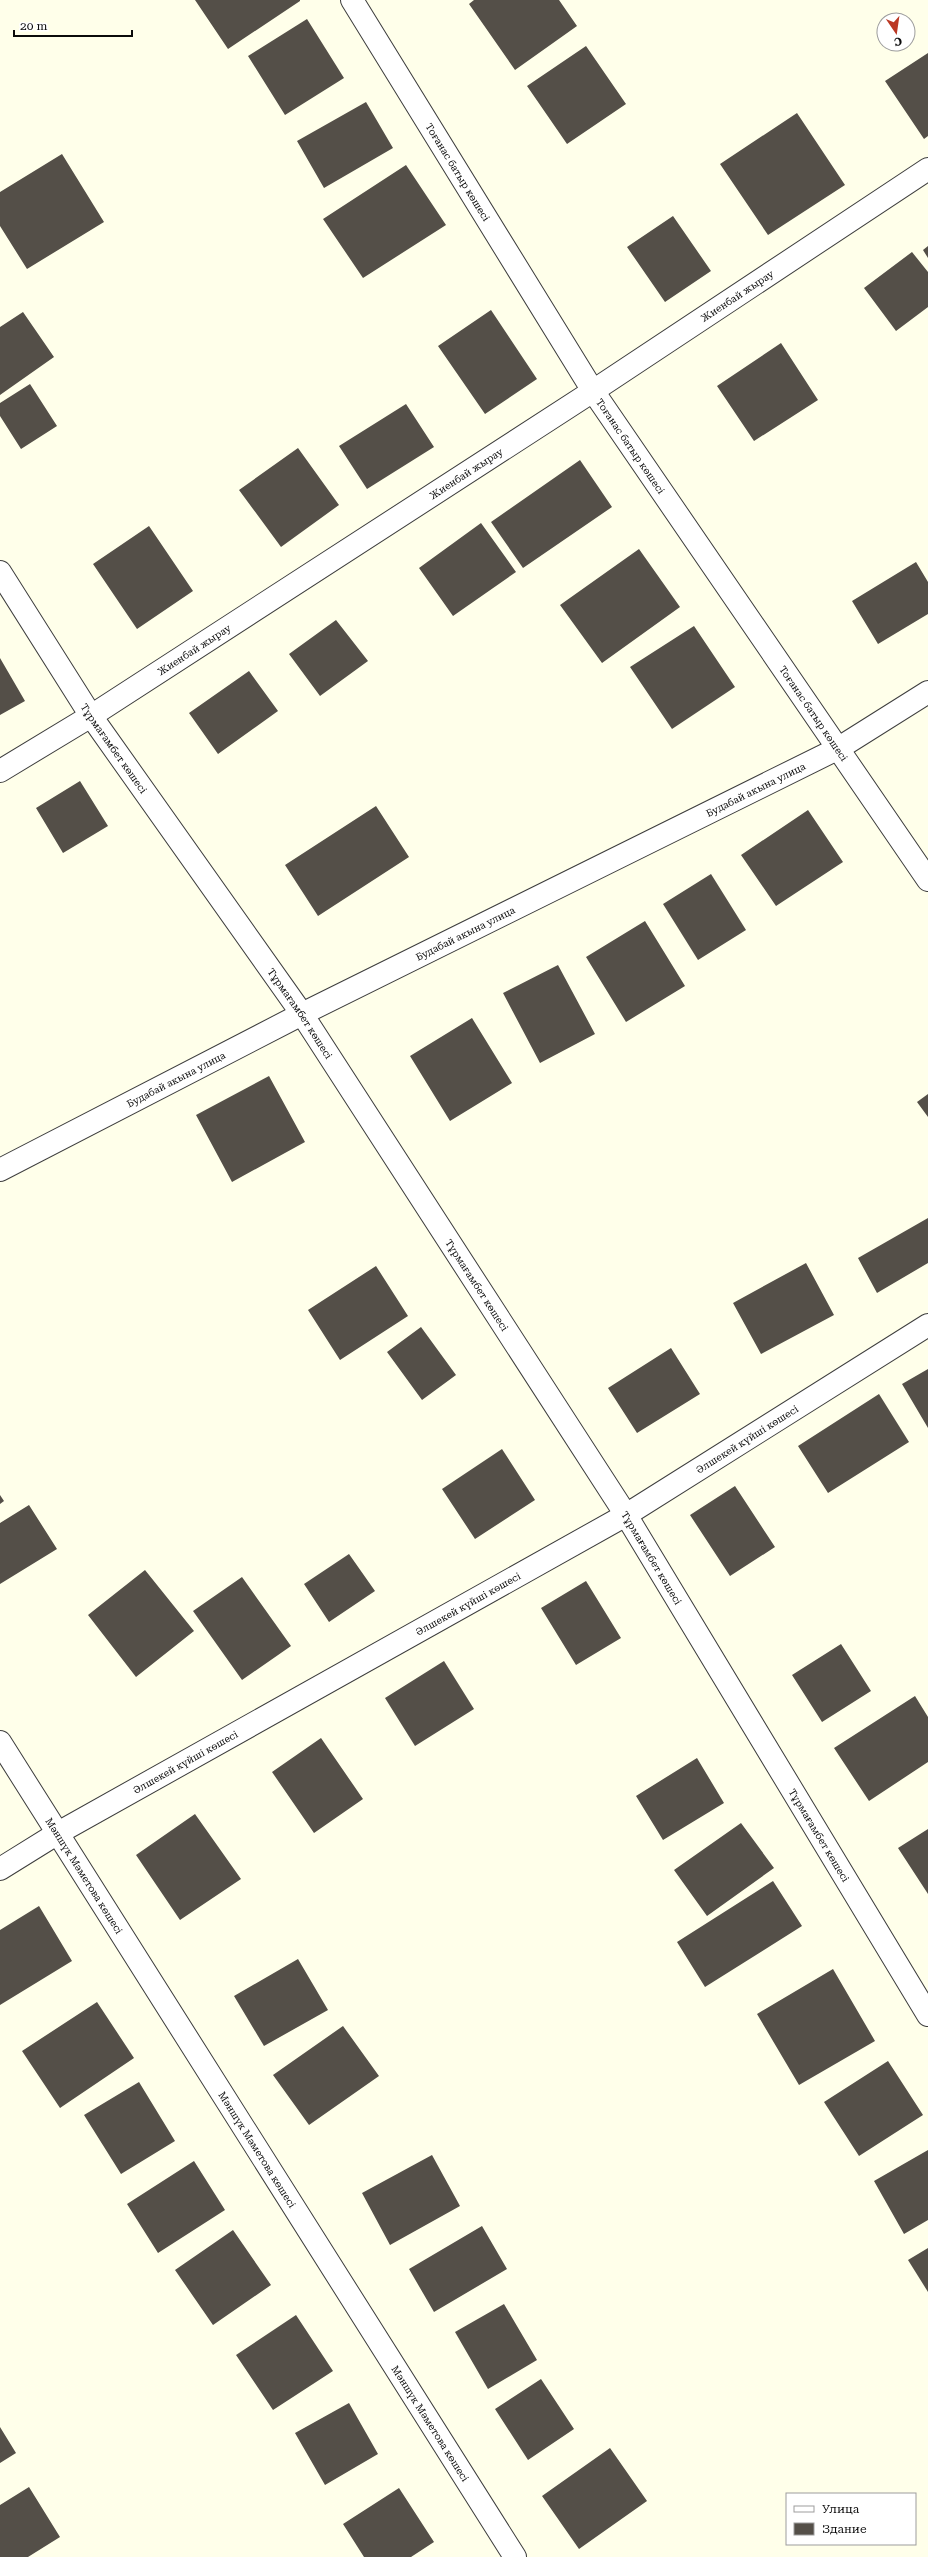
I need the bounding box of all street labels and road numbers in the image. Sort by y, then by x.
street label: Тоғанас батыр көшесі [423,121,492,223]
street label: Жиенбай жырау [699,268,776,324]
street label: Тоғанас батыр көшесі [594,397,667,496]
street label: Жиенбай жырау [428,446,505,501]
street label: Жиенбай жырау [156,622,233,677]
street label: Тоғанас батыр көшесі [777,664,850,763]
street label: Тұрмағамбет көшесі [79,702,149,795]
street label: Будабай акына улица [704,760,808,819]
street label: Будабай акына улица [414,904,517,963]
street label: Тұрмағамбет көшесі [265,966,334,1061]
street label: Будабай акына улица [125,1049,228,1110]
street label: Тұрмағамбет көшесі [443,1237,510,1333]
street label: Әлшекей күйші көшесі [694,1403,800,1476]
street label: Тұрмағамбет көшесі [619,1509,684,1607]
street label: Әлшекей күйші көшесі [414,1570,522,1638]
street label: Әлшекей күйші көшесі [131,1729,240,1796]
street label: Тұрмағамбет көшесі [787,1787,851,1884]
street label: Мәншүк Мәметова көшесі [43,1816,125,1936]
street label: Мәншүк Мәметова көшесі [216,2090,298,2210]
street label: Мәншүк Мәметова көшесі [389,2364,471,2484]

